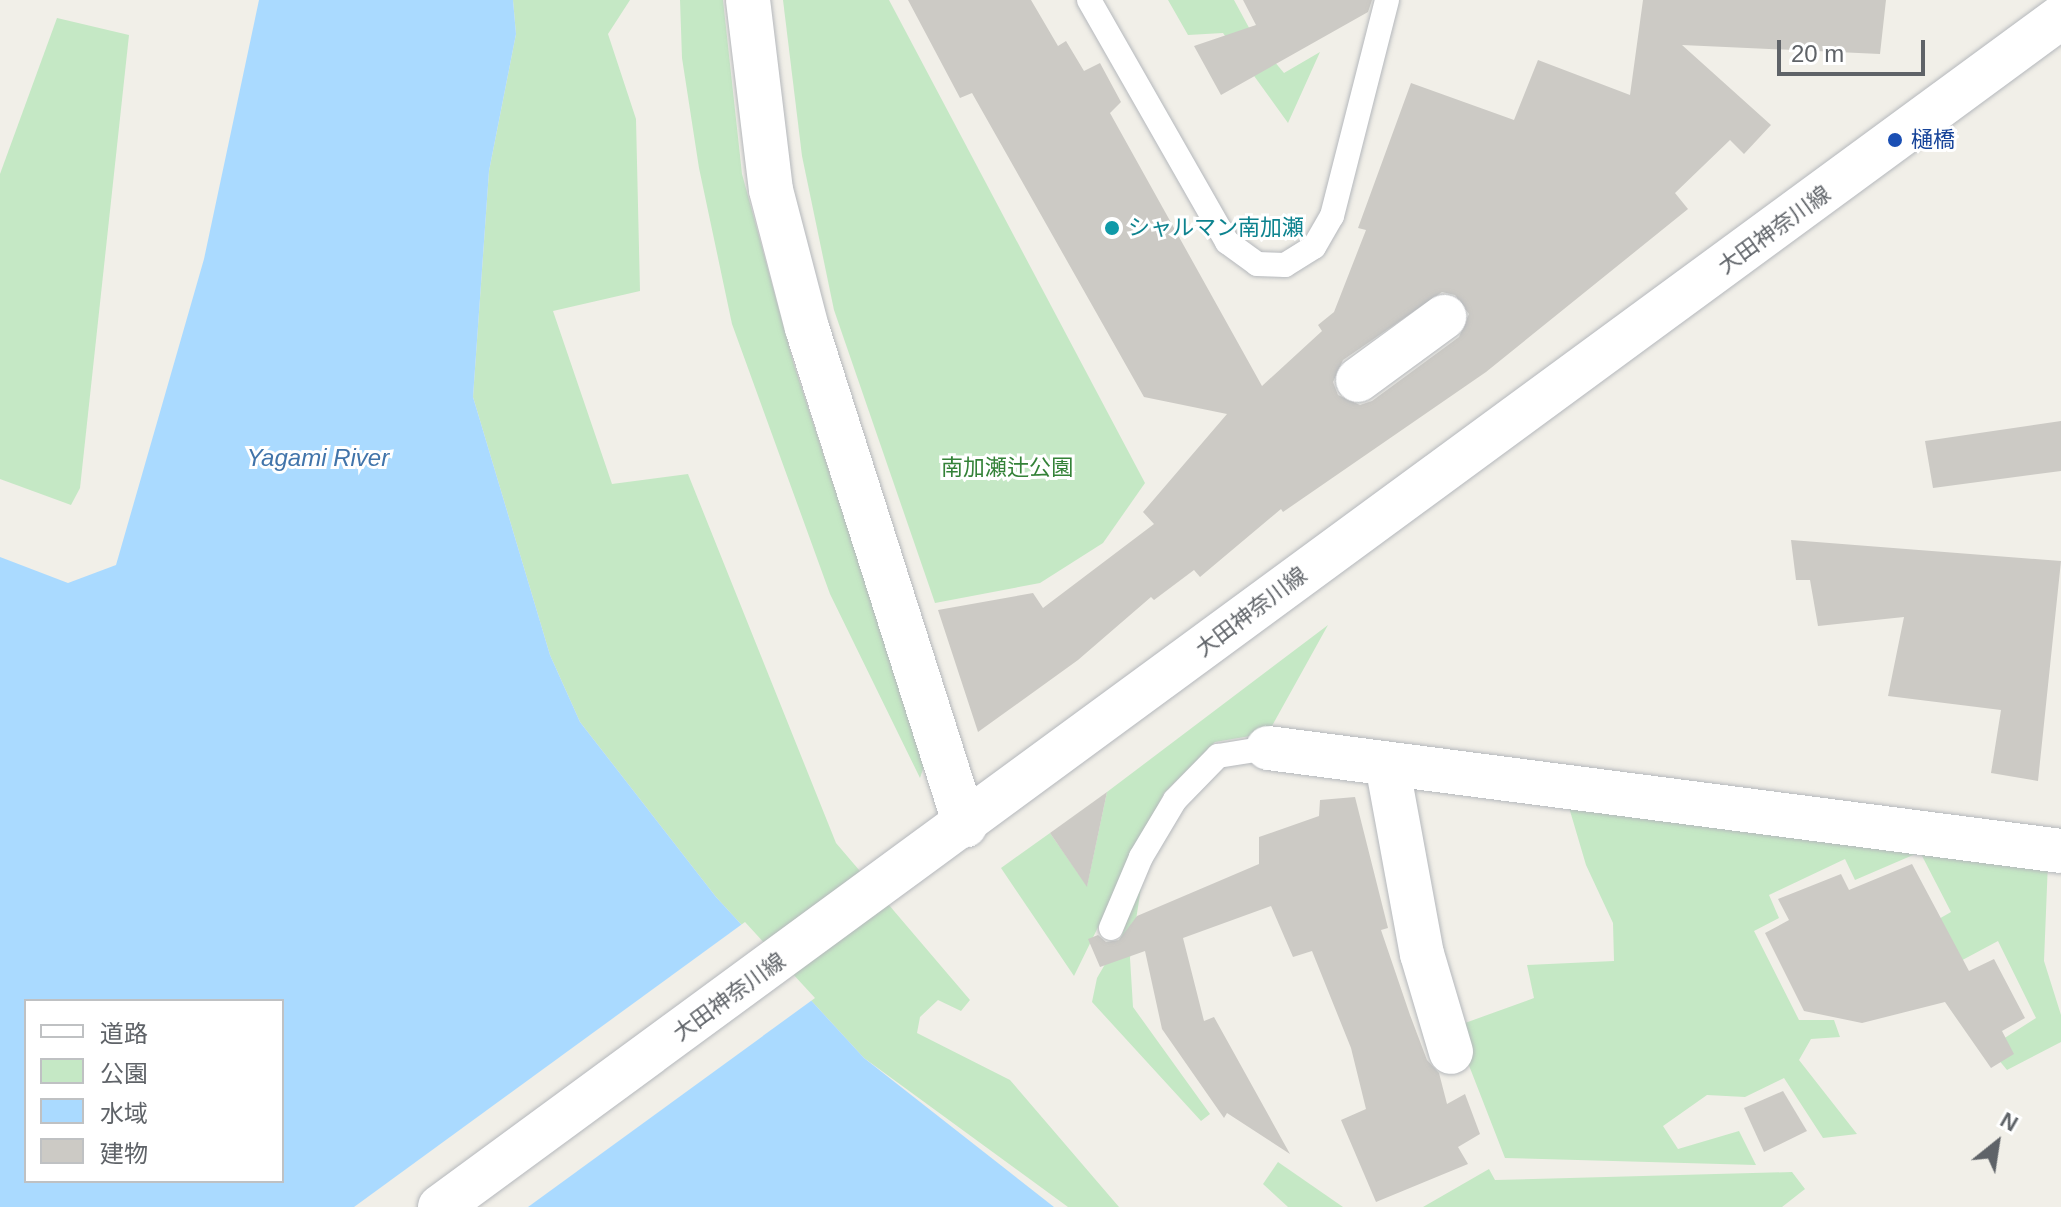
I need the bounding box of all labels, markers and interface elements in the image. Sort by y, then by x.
scale bar [1781,24,1929,74]
text: 20 m [1791,40,1844,67]
place label: 樋橋 [1911,127,1955,153]
marker: 樋橋 [1886,131,1904,149]
street label: 大田神奈川線 [1713,181,1835,279]
place label: シャルマン南加瀬 [1128,215,1304,241]
marker: シャルマン南加瀬 [1103,219,1121,237]
water label: Yagami River [247,444,389,472]
park label: 南加瀬辻公園 [941,455,1073,481]
street label: 大田神奈川線 [1190,562,1312,662]
street label: 大田神奈川線 [668,948,790,1046]
legend [24,999,284,1183]
text: 道路 [100,1020,148,1047]
text: 公園 [100,1060,148,1087]
text: 水域 [100,1100,148,1127]
north arrow [1957,1103,2037,1183]
text: N [1996,1107,2022,1137]
text: 建物 [100,1140,148,1167]

